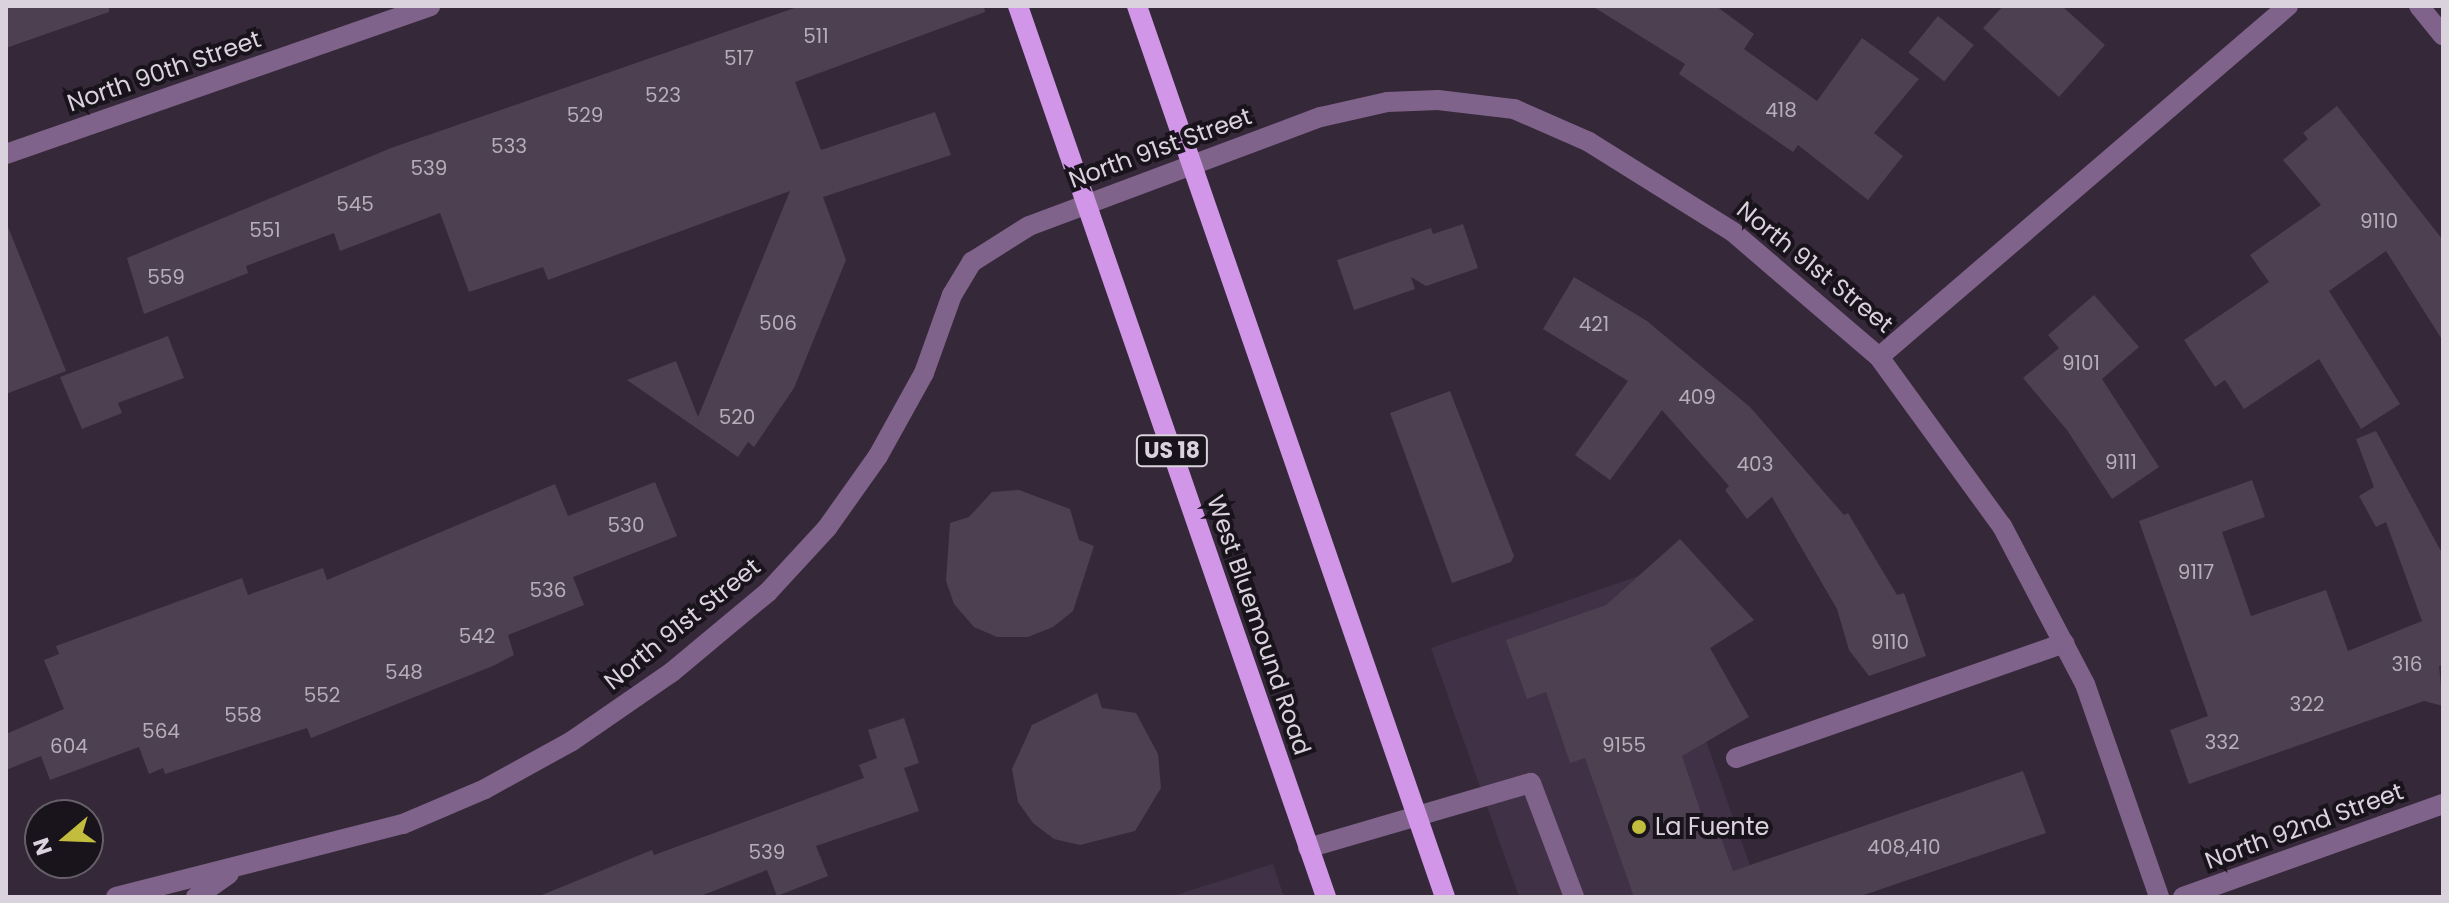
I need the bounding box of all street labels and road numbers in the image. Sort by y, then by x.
street label: North 90th Street [64,24,264,118]
street label: North 91st Street [1065,102,1255,194]
street label: North 91st Street [1731,195,1899,339]
road number: US 18 [1134,433,1210,469]
street label: West Bluemound Road [1201,491,1317,759]
street label: North 91st Street [598,552,766,696]
street label: North 92nd Street [2201,777,2407,875]

